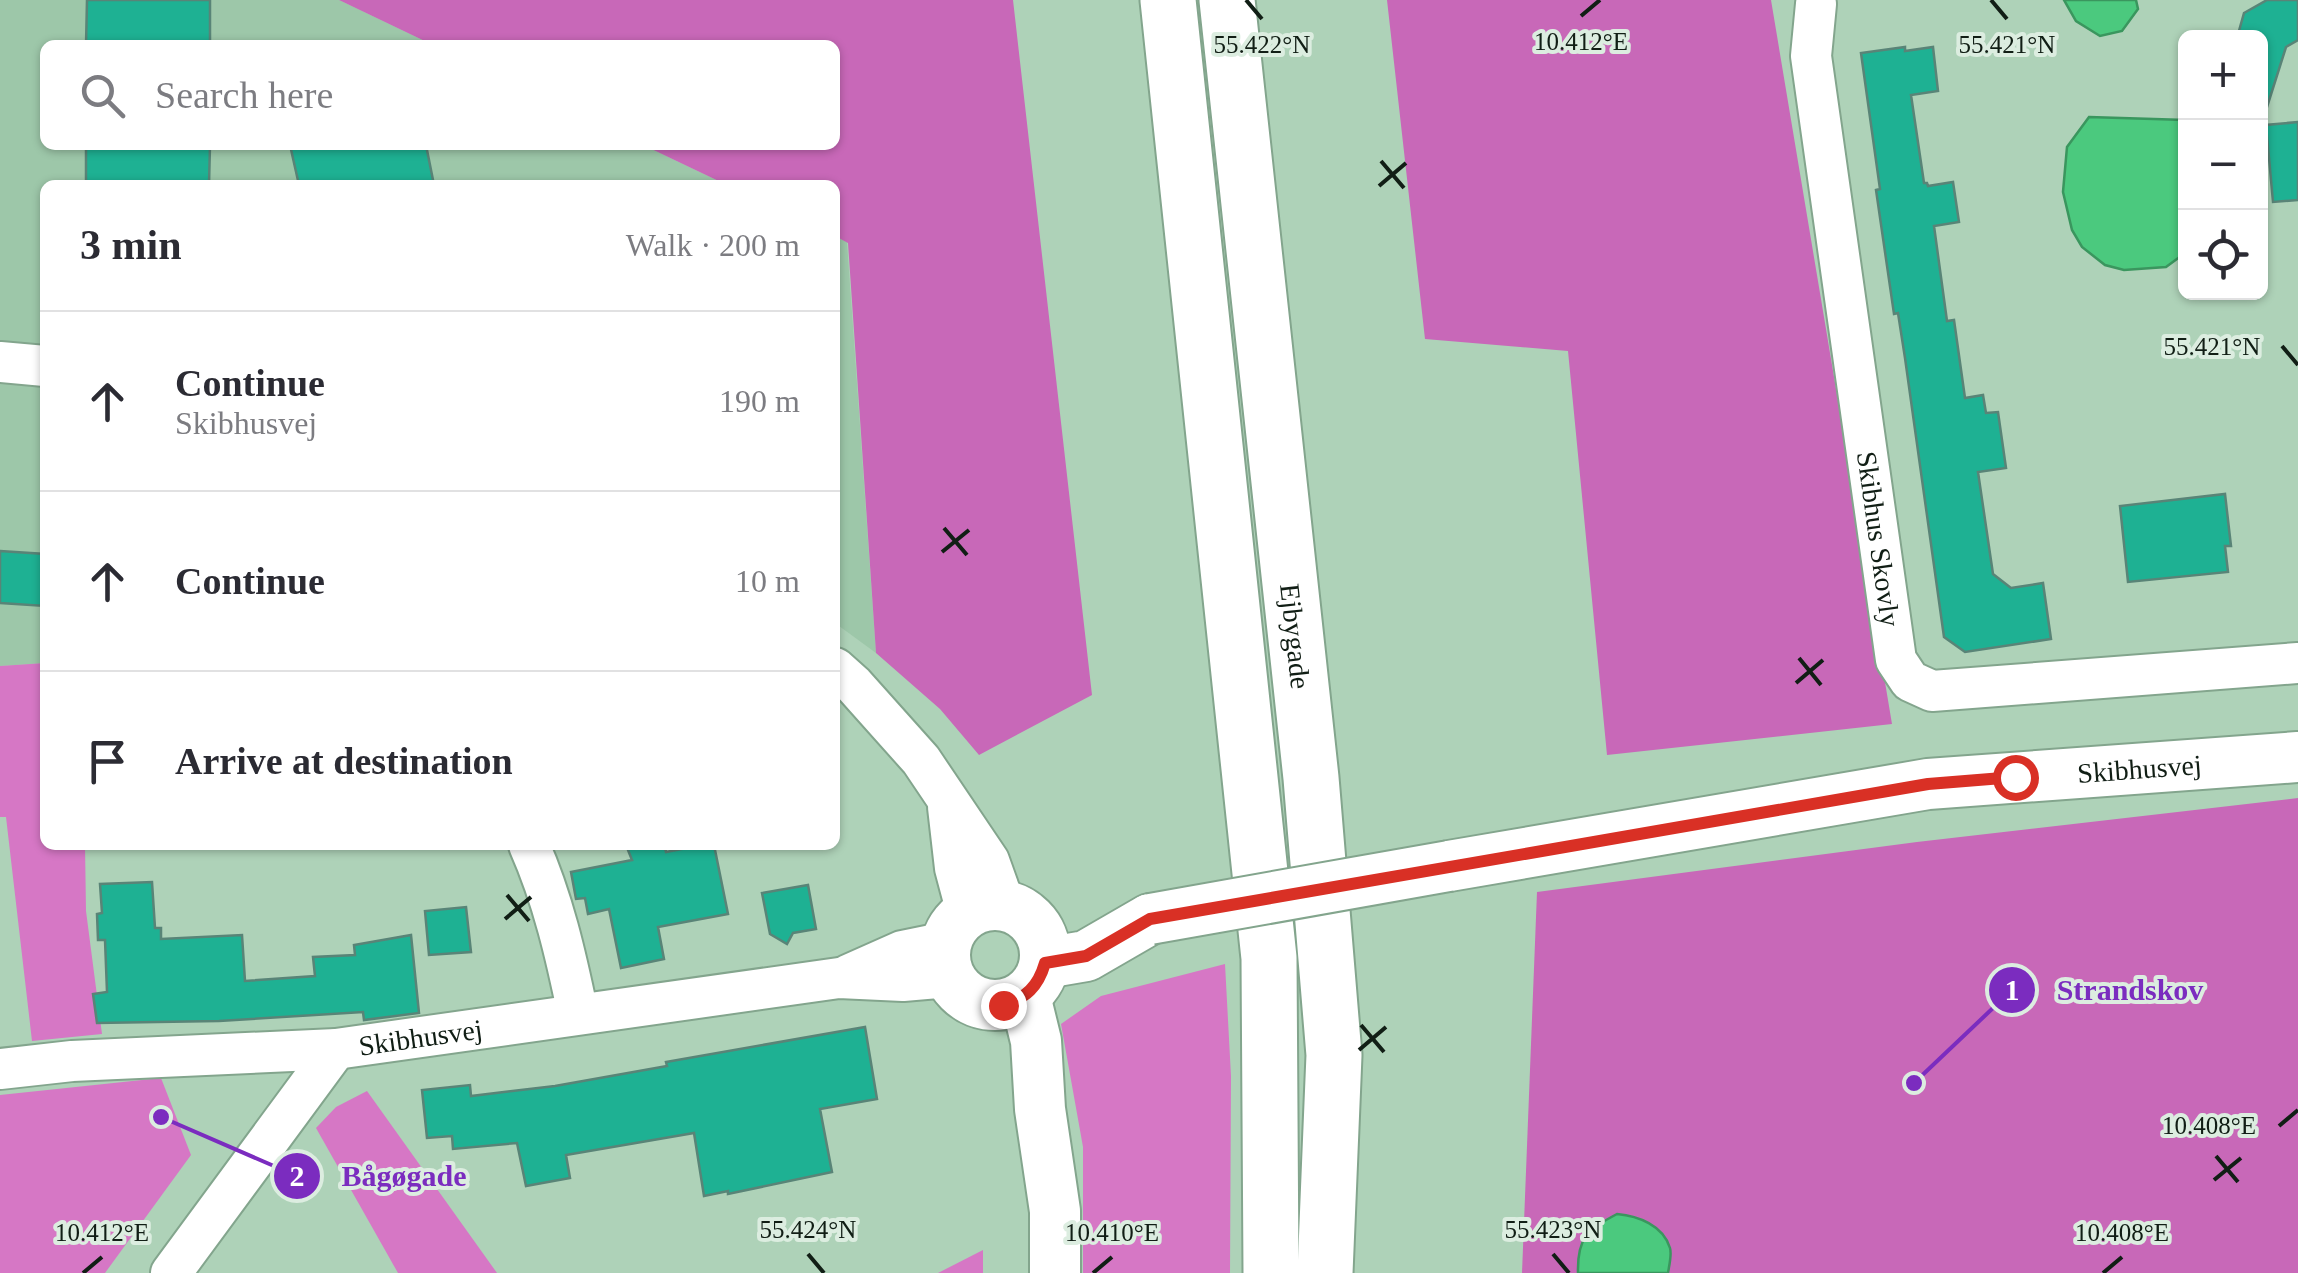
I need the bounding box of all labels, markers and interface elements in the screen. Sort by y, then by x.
text: 10.412°E [1534,28,1628,55]
map controls [2178,30,2268,300]
button: + [2178,30,2268,120]
text: 55.422°N [1214,31,1310,58]
text: 55.421°N [1959,31,2055,58]
search box [40,40,840,150]
icon: search [75,68,130,123]
text: Search here [155,74,333,116]
button: − [2178,120,2268,210]
button: locate [2178,210,2268,300]
text: 3 min [80,222,182,268]
text: Walk · 200 m [626,227,800,263]
text: 55.421°N [2164,333,2260,360]
text: Continue [175,362,325,404]
icon: ahead [80,374,135,429]
text: 190 m [719,383,800,419]
text: Skibhusvej [175,405,317,441]
street label: Skibhus Skovly [1851,449,1906,629]
icon: ahead [80,554,135,609]
text: Continue [175,560,325,602]
text: 10 m [735,563,800,599]
street label: Ejbygade [1274,582,1316,691]
icon: arrive [80,734,135,789]
text: Arrive at destination [175,740,513,782]
street label: Skibhusvej [2076,749,2203,789]
route start [1993,755,2039,801]
callout: Strandskov [1987,960,2223,1020]
text: 1 [2005,973,2020,1006]
text: Strandskov [2057,973,2203,1006]
route end [981,983,1027,1029]
street label: Skibhusvej [357,1014,484,1062]
text: 10.408°E [2162,1112,2256,1139]
callout: Bågøgade [272,1146,487,1206]
text: 2 [290,1159,305,1192]
text: Bågøgade [341,1159,467,1192]
text: 55.424°N [760,1216,856,1243]
text: 55.423°N [1505,1216,1601,1243]
text: 10.412°E [55,1219,149,1246]
text: 10.410°E [1065,1219,1159,1246]
text: 10.408°E [2075,1219,2169,1246]

